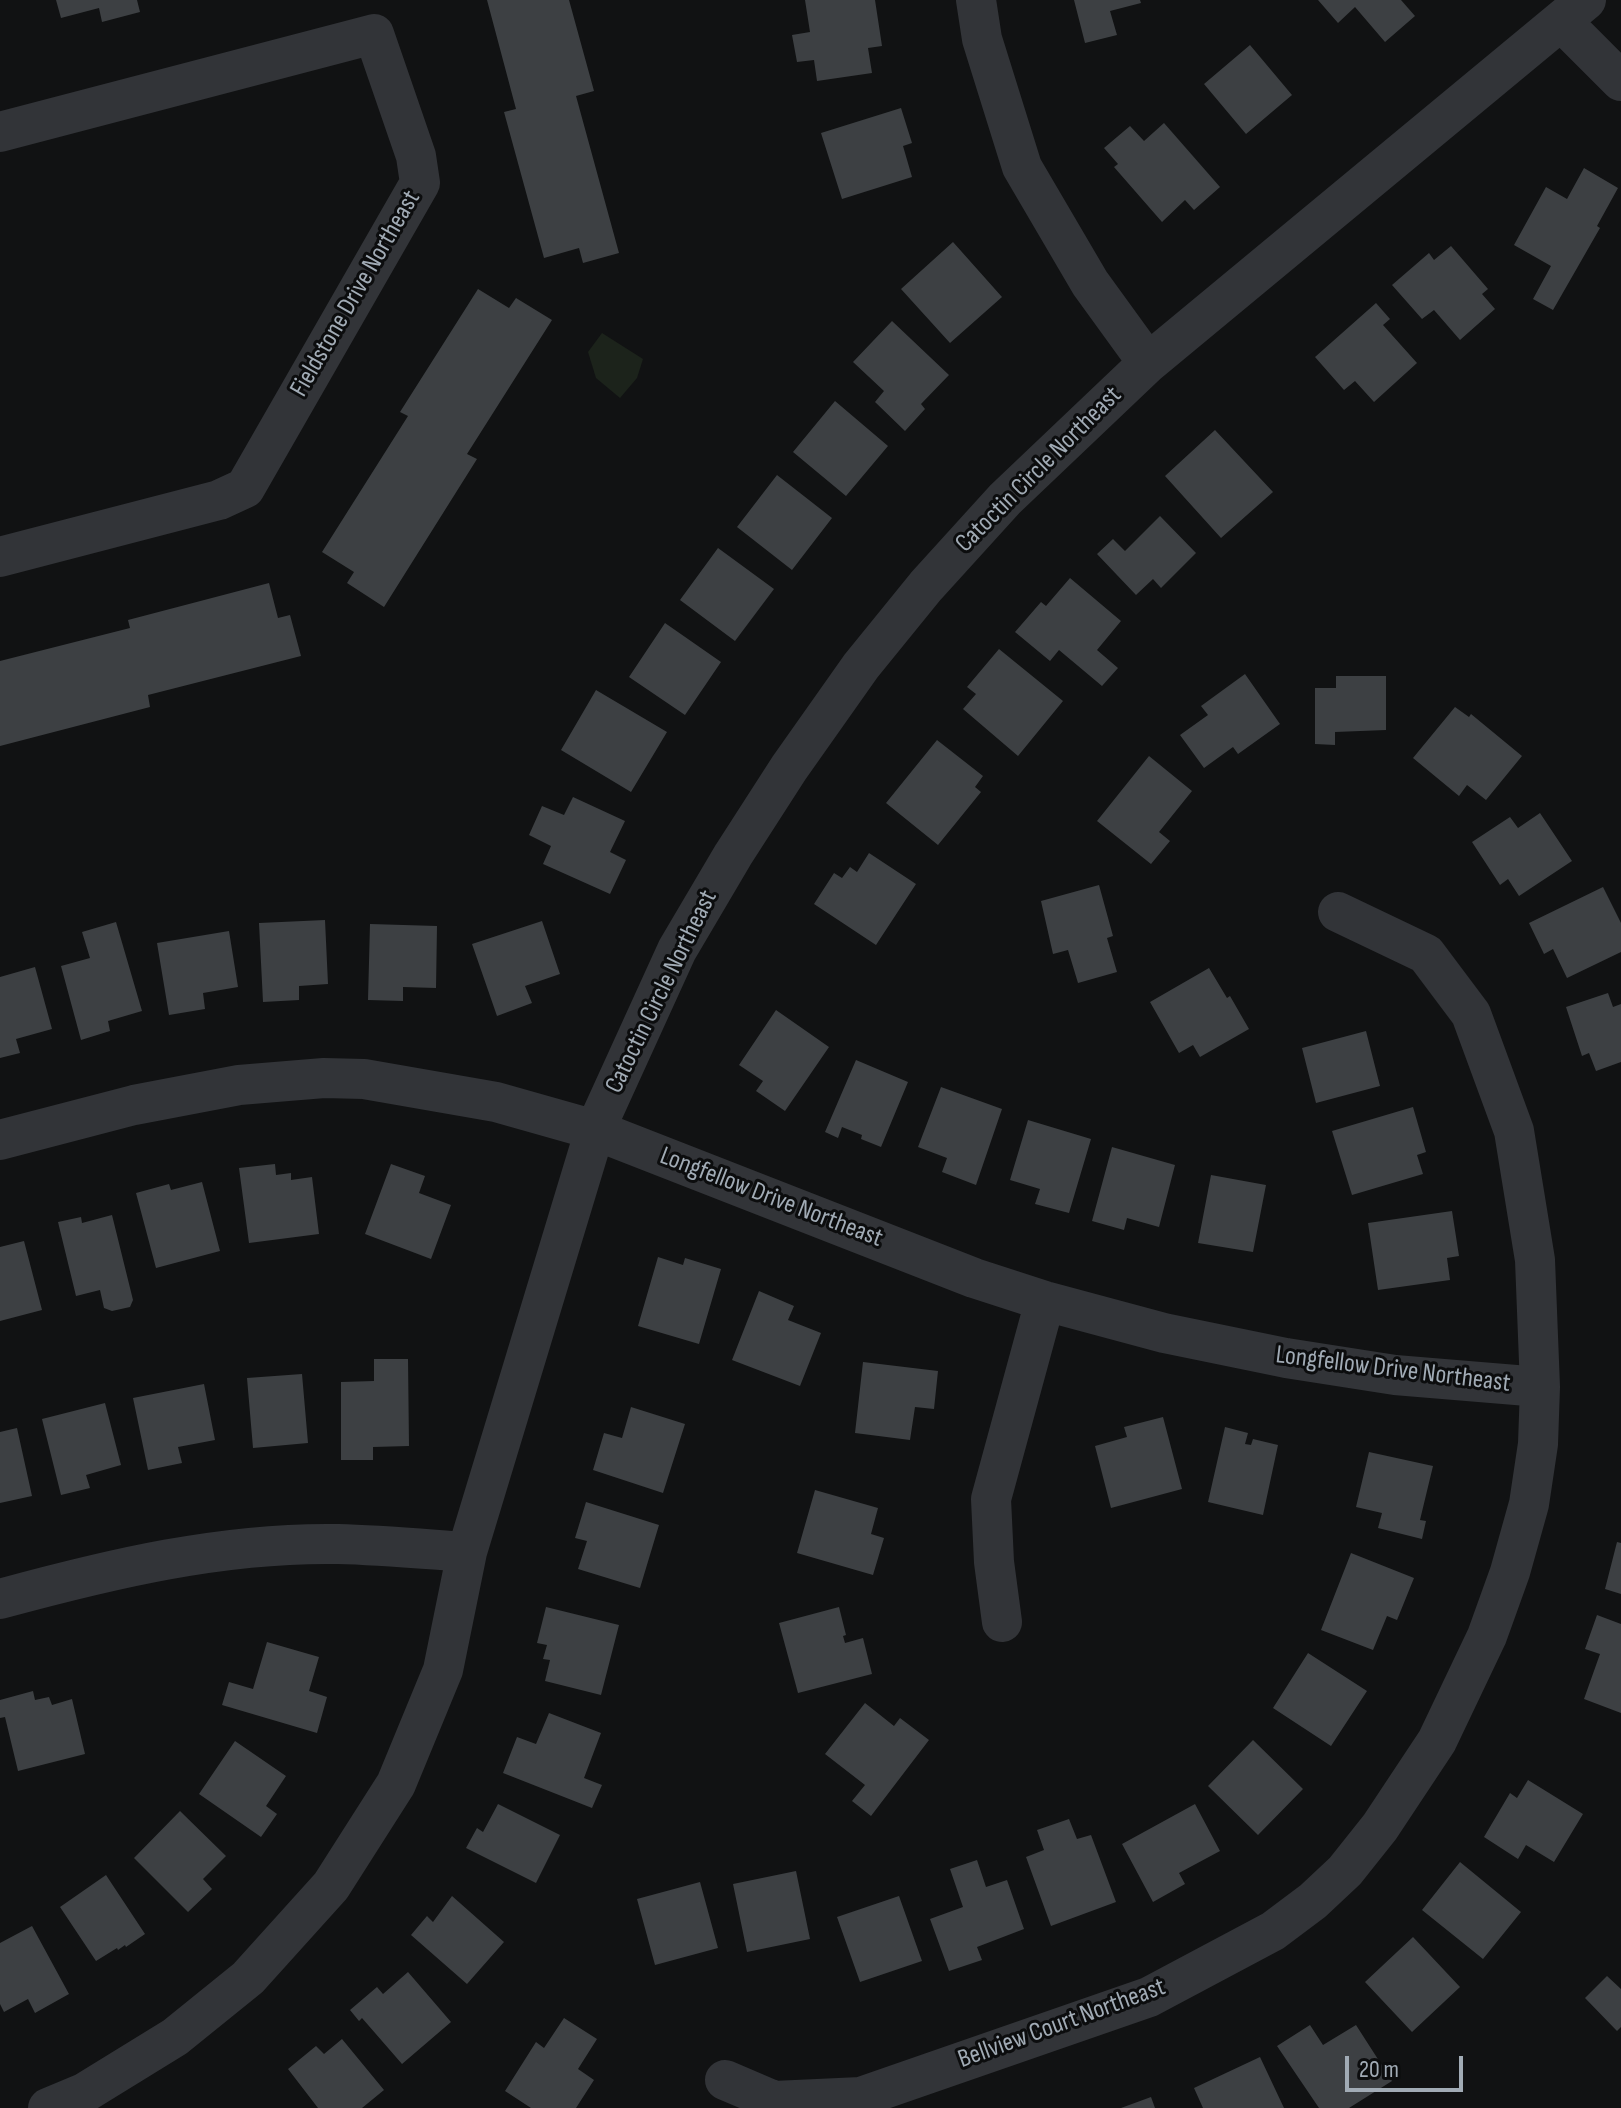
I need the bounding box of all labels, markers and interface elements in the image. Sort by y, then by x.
street label: Fieldstone Drive Northeast [284,185,428,403]
street label: Catoctin Circle Northeast [950,381,1128,559]
street label: Catoctin Circle Northeast [599,885,725,1099]
street label: Longfellow Drive Northeast [655,1141,887,1255]
street label: Longfellow Drive Northeast [1274,1340,1512,1400]
street label: Bellview Court Northeast [954,1972,1170,2076]
scale bar [1349,2040,1467,2090]
text: 20 m [1359,2055,1399,2084]

